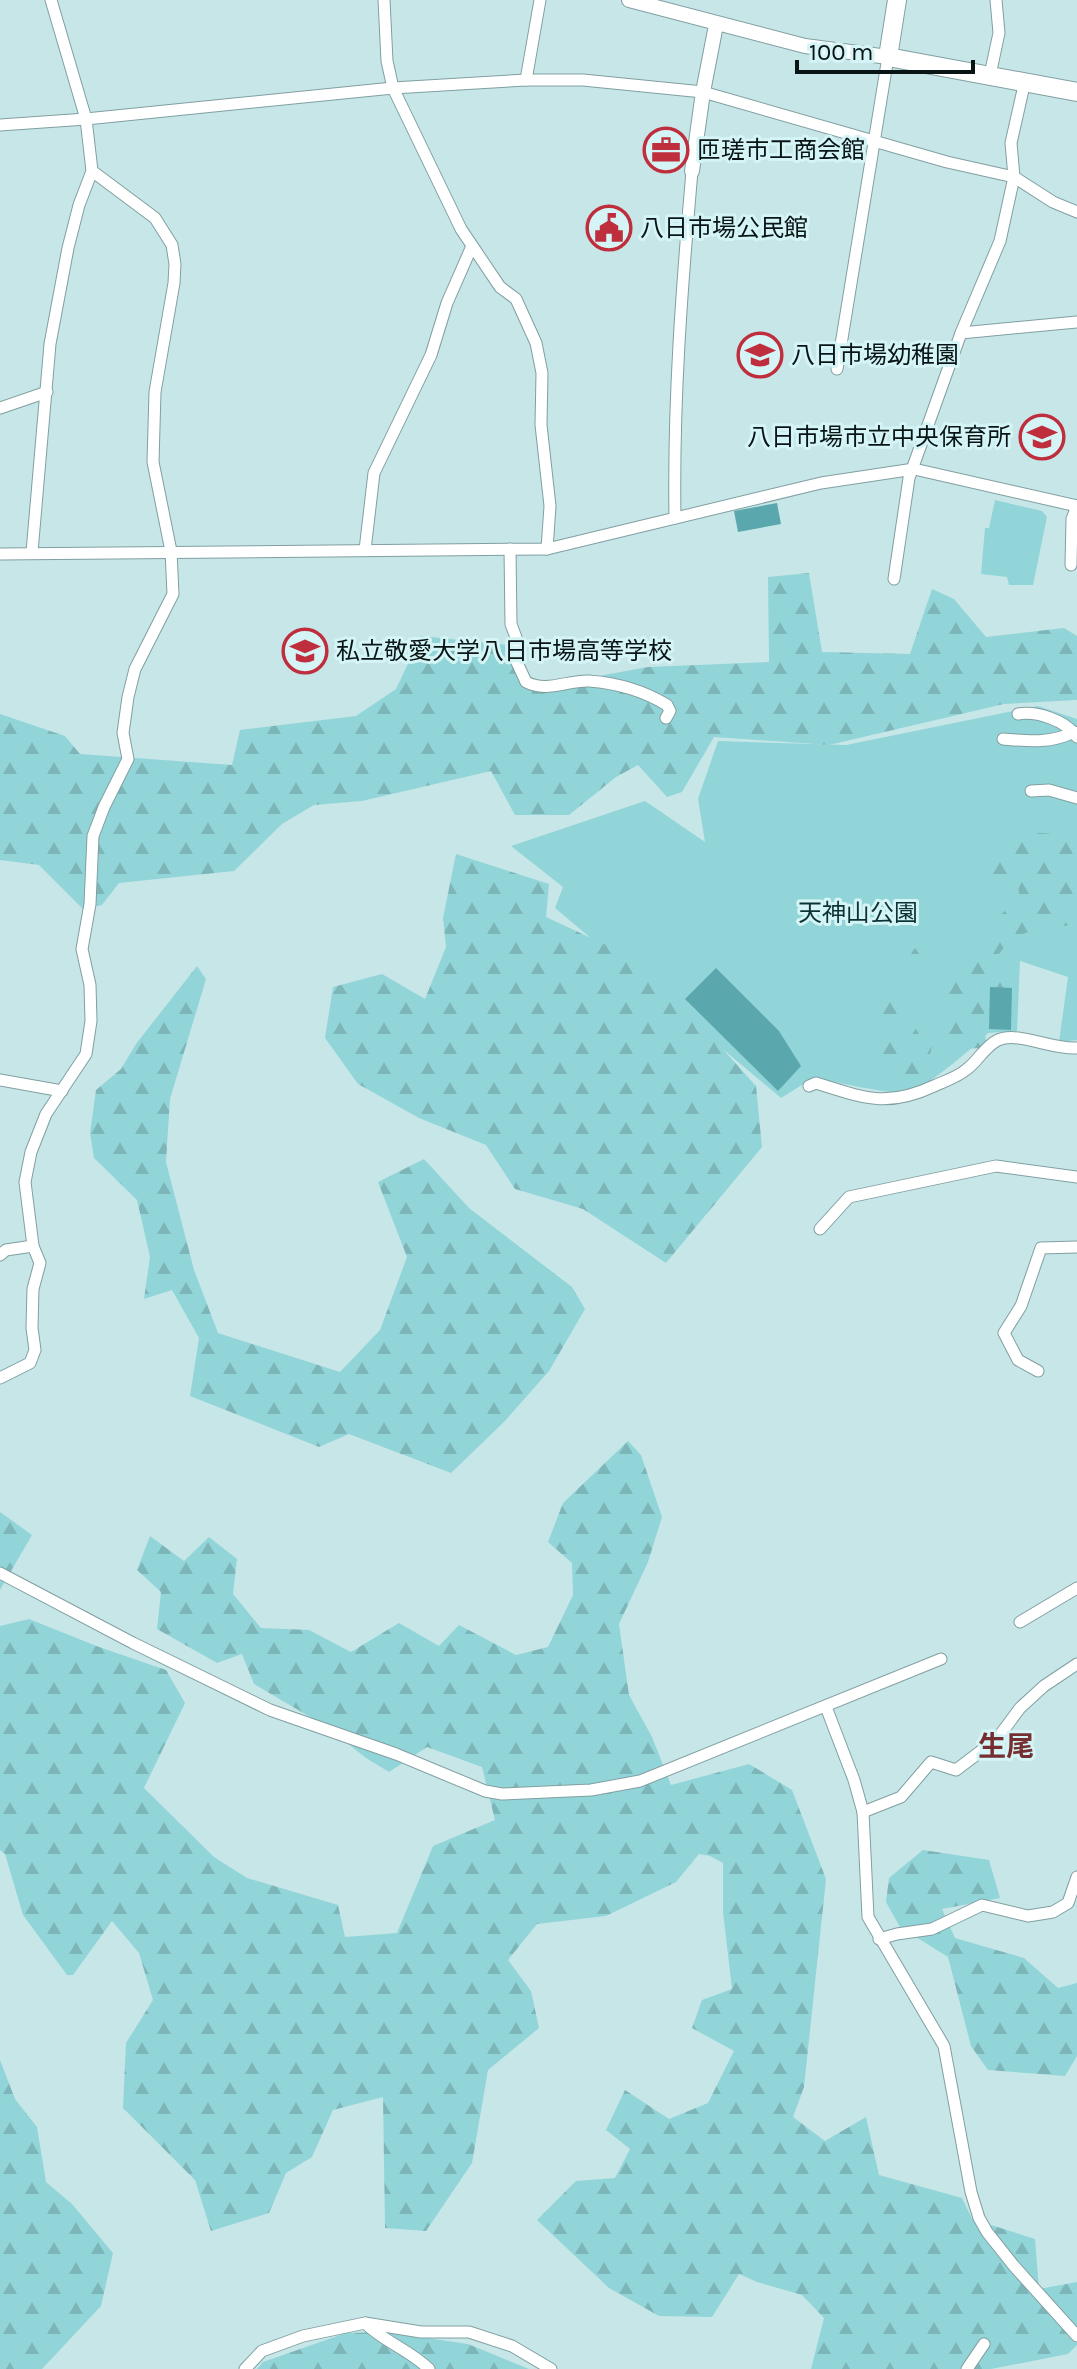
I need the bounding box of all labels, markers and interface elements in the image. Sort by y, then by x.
scale bar [797,24,973,74]
text: 100 m [809,38,874,66]
office icon: 匝瑳市工商会館 [642,126,690,174]
place label: 匝瑳市工商会館 [697,136,865,164]
public building icon: 八日市場公民館 [585,204,633,252]
place label: 八日市場公民館 [640,214,808,242]
school or university icon: 八日市場幼稚園 [736,331,784,379]
place label: 八日市場幼稚園 [791,341,959,369]
school or university icon: 八日市場市立中央保育所 [1018,413,1066,461]
place label: 八日市場市立中央保育所 [747,423,1011,451]
school or university icon: 私立敬愛大学八日市場高等学校 [281,627,329,675]
place label: 私立敬愛大学八日市場高等学校 [336,637,672,665]
park label: 天神山公園 [798,899,918,927]
district label: 生尾 [978,1730,1034,1763]

